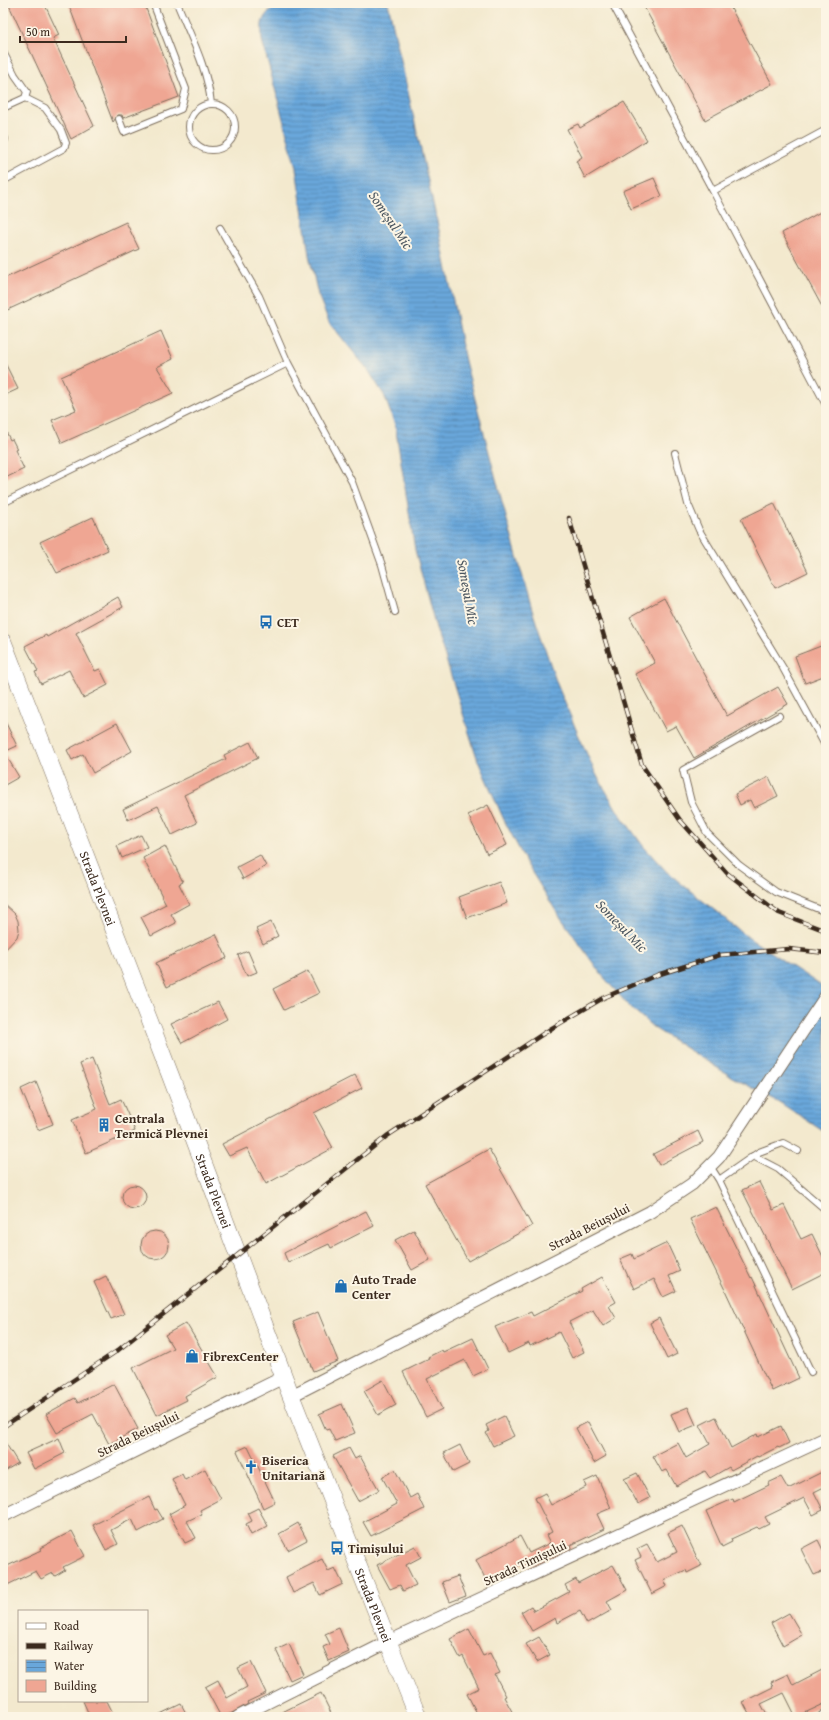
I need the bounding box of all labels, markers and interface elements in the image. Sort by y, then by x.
scale bar [20,18,126,44]
text: 50 m [26,23,50,40]
water label: Someșul Mic [364,187,418,253]
water label: Someșul Mic [452,558,484,627]
place label: CET [277,613,299,632]
bus stop icon: CET [258,614,274,630]
street label: Strada Plevnei [75,848,121,929]
water label: Someșul Mic [592,895,653,957]
place label: Centrala Termică Plevnei [115,1109,208,1143]
building icon: Centrala Termică Plevnei [96,1117,112,1133]
street label: Strada Plevnei [191,1151,237,1231]
street label: Strada Beiușului [545,1198,633,1256]
place label: Auto Trade Center [352,1270,417,1304]
shop icon: Auto Trade Center [333,1278,349,1294]
place label: FibrexCenter [203,1347,278,1366]
shop icon: FibrexCenter [184,1348,200,1364]
street label: Strada Beiușului [94,1406,182,1462]
place label: Biserica Unitariană [262,1451,325,1485]
church icon: Biserica Unitariană [243,1459,259,1475]
street label: Strada Timișului [480,1535,570,1591]
place label: Timișului [348,1539,403,1558]
bus stop icon: Timișului [329,1540,345,1556]
street label: Strada Plevnei [350,1565,397,1645]
legend [18,1610,148,1702]
text: Road [54,1617,80,1634]
text: Railway [54,1637,93,1654]
text: Water [54,1657,84,1674]
text: Building [54,1677,97,1694]

